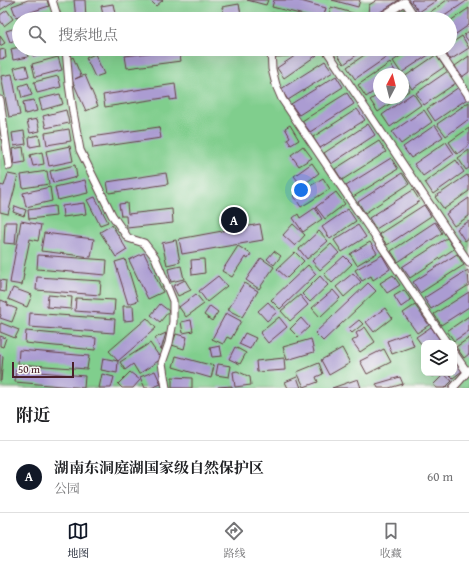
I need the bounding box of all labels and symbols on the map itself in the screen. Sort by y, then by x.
north arrow [373,68,409,104]
your location [291,180,311,200]
pin: A [221,205,247,235]
scale bar [12,360,74,379]

